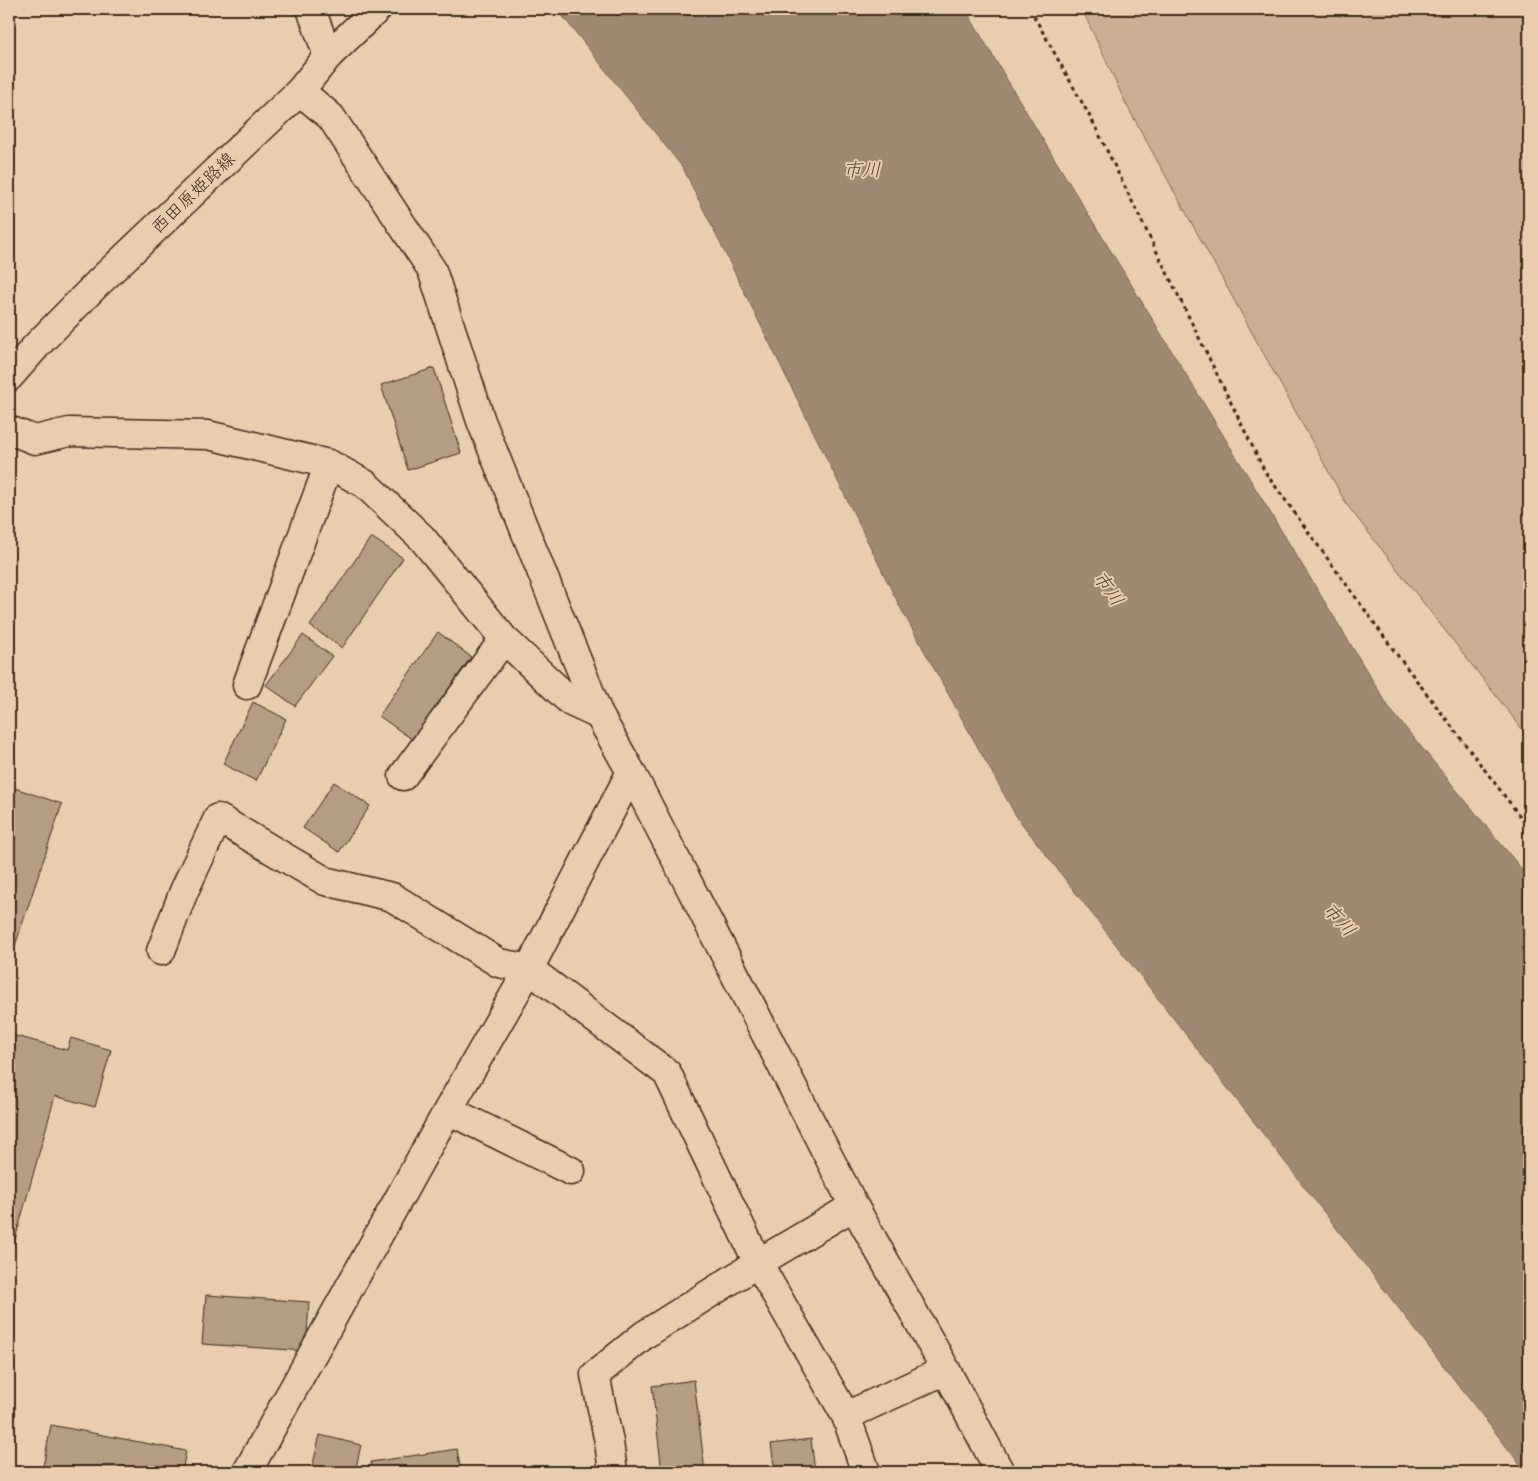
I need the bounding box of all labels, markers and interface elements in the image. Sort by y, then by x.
street label: 西田原姫路線 [147,148,242,241]
water label: 市川 [843,158,881,185]
water label: 市川 [1085,566,1129,613]
water label: 市川 [1315,898,1361,944]

